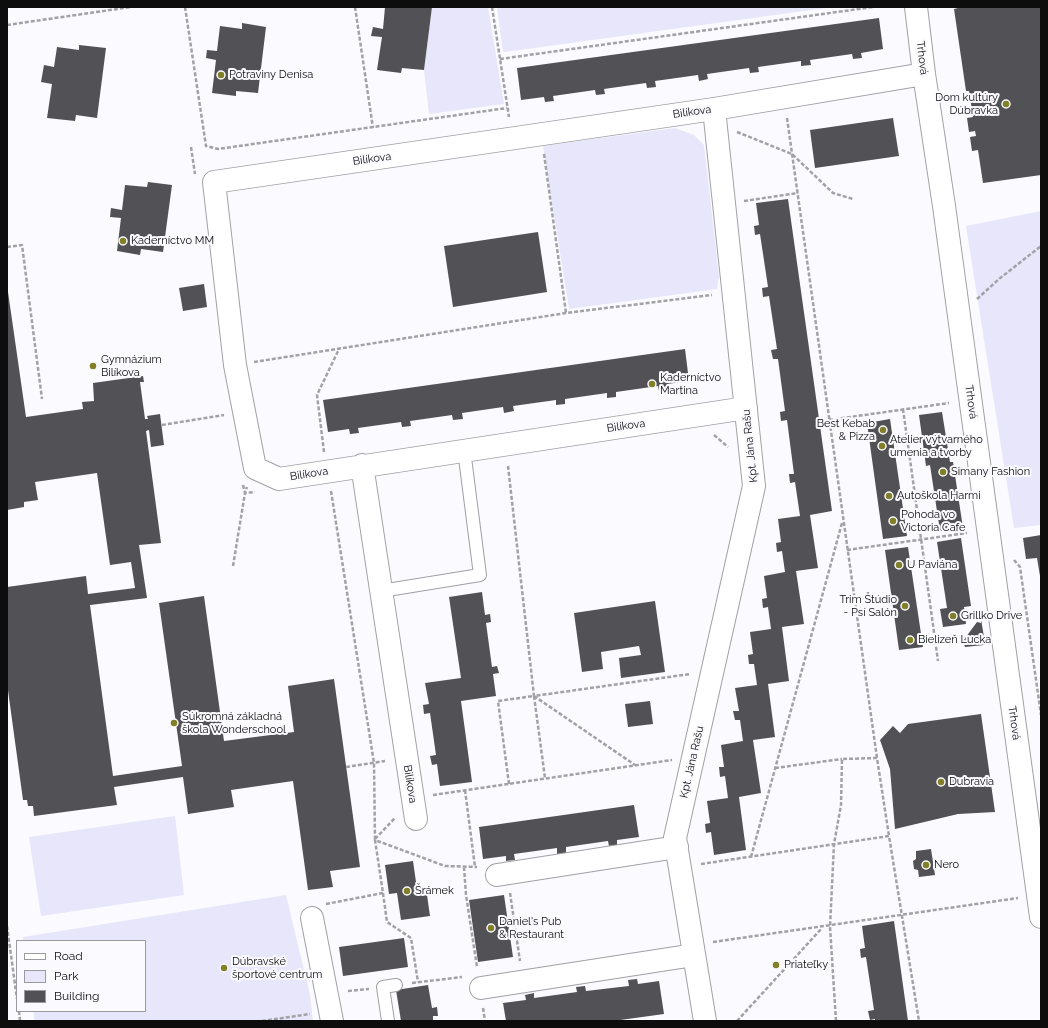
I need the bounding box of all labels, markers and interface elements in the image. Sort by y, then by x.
street label: Trhová [913,40,931,76]
place label: Potraviny Denisa [229,68,313,82]
marker: Potraviny Denisa [216,70,226,80]
place label: Dom kultúry Dúbravka [935,91,998,117]
marker: Dom kultúry Dúbravka [1001,99,1011,109]
street label: Bilíkova [672,103,712,121]
street label: Bilíkova [352,150,392,168]
place label: Kaderníctvo MM [131,234,214,248]
marker: Kaderníctvo MM [118,236,128,246]
place label: Gymnázium Bilíkova [101,353,162,379]
marker: Gymnázium Bilíkova [88,361,98,371]
place label: Kaderníctvo Martina [660,371,721,397]
marker: Kaderníctvo Martina [647,379,657,389]
street label: Trhová [962,384,980,420]
street label: Kpt. Jána Rašu [740,409,760,483]
street label: Bilíkova [606,417,646,435]
place label: Best Kebab & Pizza [817,417,875,443]
marker: Best Kebab & Pizza [878,425,888,435]
place label: Atelier výtvarného umenia a tvorby [890,433,983,459]
marker: Atelier výtvarného umenia a tvorby [877,441,887,451]
street label: Bilíkova [289,464,329,484]
place label: Simany Fashion [951,465,1030,479]
marker: Simany Fashion [938,467,948,477]
place label: Autoškola Harmi [897,489,981,503]
marker: Autoškola Harmi [884,491,894,501]
place label: Pohoda vo Victoria Cafe [901,508,966,534]
marker: Pohoda vo Victoria Cafe [888,516,898,526]
place label: U Paviána [907,558,957,572]
marker: U Paviána [894,560,904,570]
place label: Trim Štúdio - Psí Salón [840,593,897,619]
marker: Trim Štúdio - Psí Salón [900,601,910,611]
place label: Grillko Drive [961,609,1022,623]
marker: Grillko Drive [948,611,958,621]
place label: Bielizeň Lucka [918,633,991,647]
marker: Bielizeň Lucka [905,635,915,645]
street label: Trhová [1005,705,1023,741]
place label: Súkromná základná škola Wonderschool [182,710,286,736]
marker: Súkromná základná škola Wonderschool [169,718,179,728]
street label: Kpt. Jána Rašu [677,725,707,799]
street label: Bilíkova [400,764,420,804]
place label: Dubravia [949,775,994,789]
marker: Dubravia [936,777,946,787]
place label: Nero [934,858,959,872]
marker: Nero [921,860,931,870]
place label: Šrámek [415,884,454,898]
marker: Šrámek [402,886,412,896]
place label: Daniel's Pub & Restaurant [499,915,564,941]
marker: Daniel's Pub & Restaurant [486,923,496,933]
legend [16,940,146,1012]
text: Road [54,949,83,963]
place label: Dúbravské športové centrum [232,955,322,981]
place label: Priateľky [784,958,828,972]
marker: Priateľky [771,960,781,970]
marker: Dúbravské športové centrum [219,963,229,973]
text: Park [54,969,79,983]
text: Building [54,989,100,1003]

